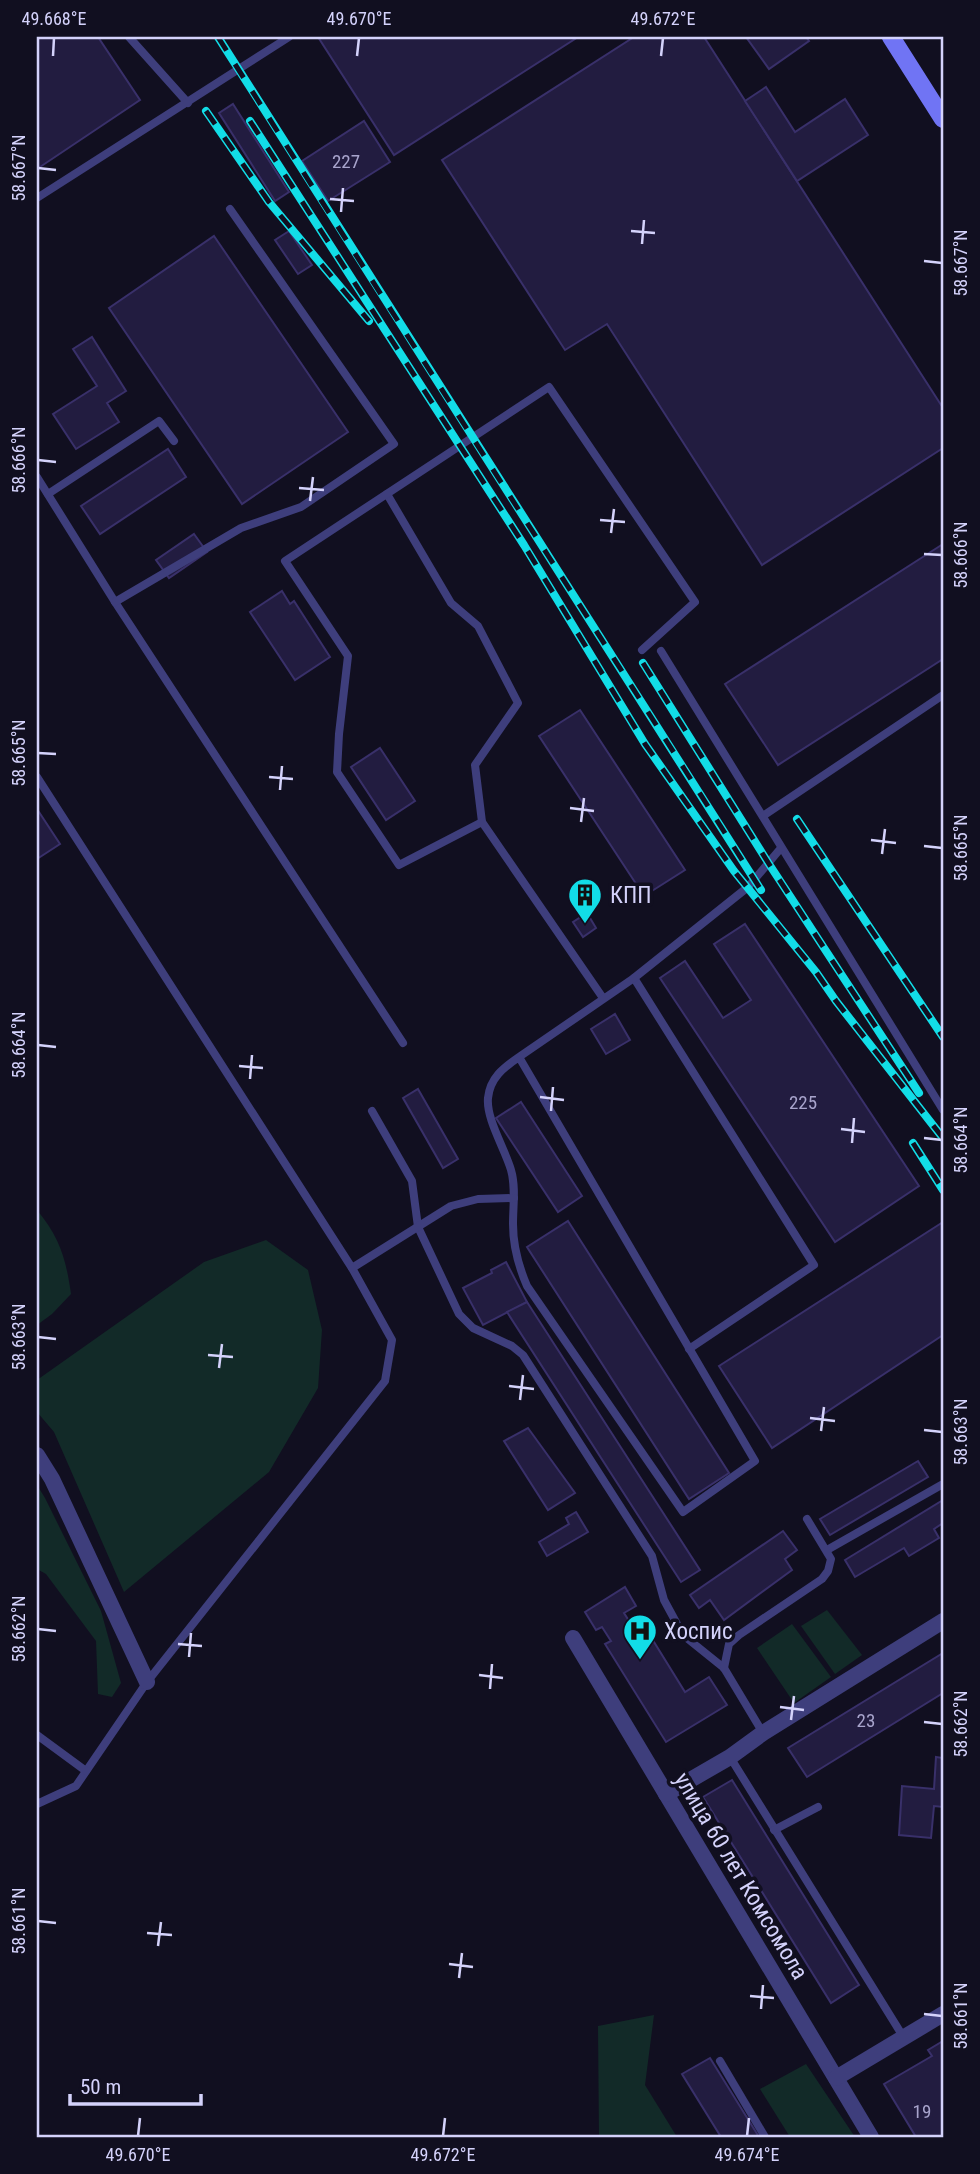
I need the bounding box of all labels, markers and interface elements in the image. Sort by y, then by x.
text: 49.668°E [22,8,86,29]
text: 49.670°E [327,8,391,29]
text: 49.672°E [631,8,695,29]
text: 58.667°N [8,134,29,202]
house number: 227 [332,150,360,173]
text: 58.667°N [950,229,971,297]
text: 58.666°N [8,426,29,494]
text: 58.666°N [950,521,971,589]
text: 58.665°N [8,719,29,787]
text: 58.665°N [950,814,971,882]
building icon: КПП [566,876,604,925]
place label: КПП [610,882,651,909]
text: 58.664°N [8,1011,29,1079]
house number: 225 [789,1091,817,1114]
text: 58.664°N [950,1106,971,1174]
text: 58.663°N [8,1303,29,1371]
text: 58.663°N [950,1398,971,1466]
text: 58.662°N [8,1595,29,1663]
hospital icon: Хоспис [621,1612,659,1661]
place label: Хоспис [664,1618,733,1645]
text: 58.662°N [950,1690,971,1758]
house number: 23 [857,1709,875,1732]
street label: улица 60 лет Комсомола [669,1768,813,1984]
text: 58.661°N [8,1887,29,1955]
text: 58.661°N [950,1982,971,2050]
scale bar [70,2062,201,2106]
text: 50 m [80,2075,121,2099]
house number: 19 [913,2100,931,2123]
text: 49.670°E [106,2144,170,2165]
text: 49.672°E [411,2144,475,2165]
text: 49.674°E [715,2144,779,2165]

